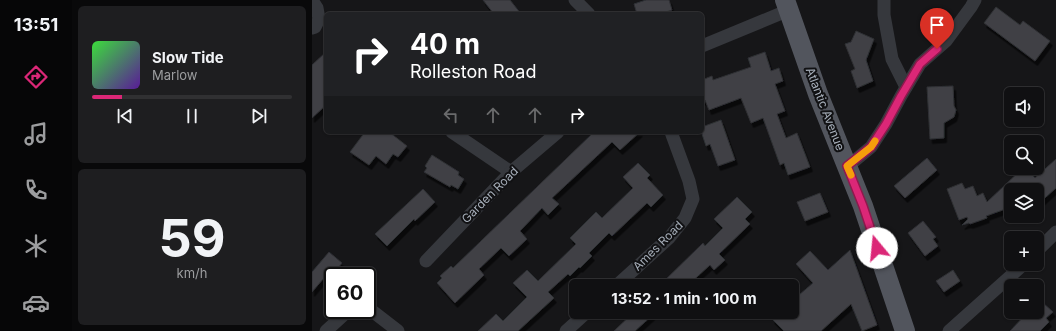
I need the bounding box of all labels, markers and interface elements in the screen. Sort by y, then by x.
pin [920,8,954,49]
text: 13:51 [14,14,58,35]
icon: arrive [926,14,948,36]
text: 40 m [410,27,480,61]
icon: right [344,28,396,80]
text: Slow Tide [152,48,224,67]
text: Rolleston Road [410,61,536,82]
icon: directions [22,63,50,91]
street label: Atlantic Avenue [803,65,848,153]
text: Marlow [152,67,198,83]
map controls [1004,87,1044,319]
button: sound [1004,87,1044,127]
icon: left [440,104,462,126]
icon: ahead [482,104,504,126]
icon: ahead [524,104,546,126]
icon: right [566,104,588,126]
icon: previous [114,105,136,127]
icon: pause [181,105,203,127]
icon: next [248,105,270,127]
icon: music [22,120,50,148]
button: search [1004,135,1044,175]
street label: Garden Road [458,163,521,226]
icon: phone [22,176,50,204]
button: layers [1004,183,1044,223]
text: 59 [158,207,226,270]
street label: Ames Road [630,218,686,274]
position arrow [856,227,898,269]
button: + [1004,231,1044,271]
icon: climate [22,232,50,260]
text: km/h [177,265,207,281]
speed limit sign: 60 [324,267,376,319]
button: − [1004,279,1044,319]
icon: car [22,289,50,317]
text: 13:52 · 1 min · 100 m [611,289,757,308]

